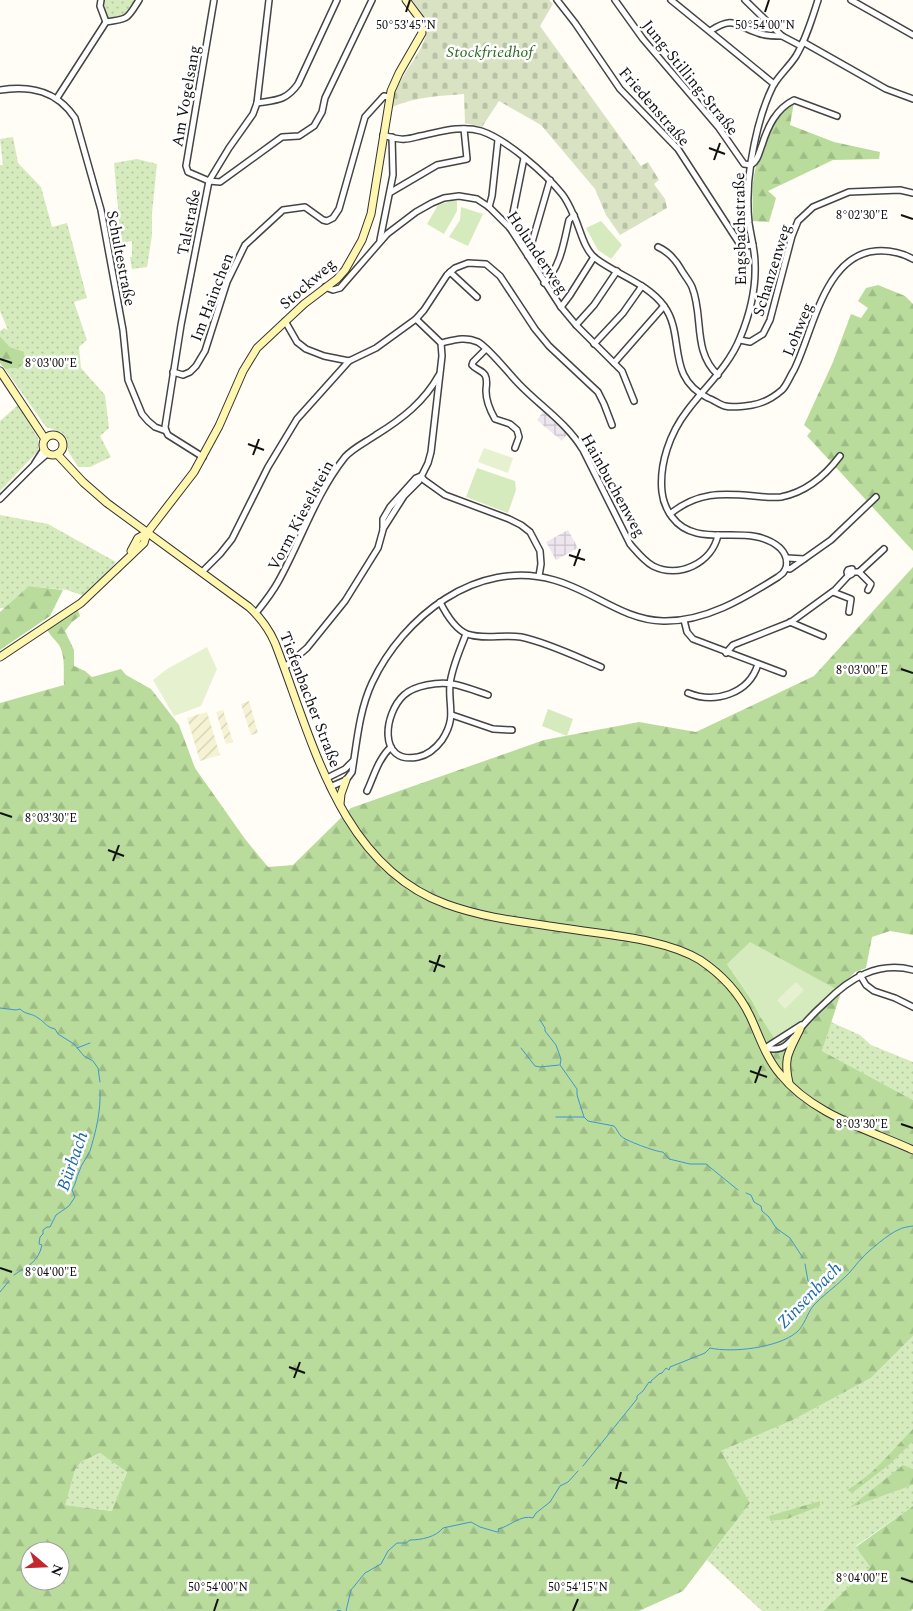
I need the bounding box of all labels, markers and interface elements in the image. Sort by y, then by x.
street label: Jung-Stilling-Straße [636,15,744,141]
text: 50°53'45"N [376,16,436,35]
text: 50°54'00"N [735,16,795,35]
park label: Stockfriedhof [447,40,536,64]
street label: Am Vogelsang [165,43,207,149]
street label: Friedenstraße [613,62,696,152]
street label: Engsbachstraße [727,172,753,286]
street label: Talstraße [171,187,207,257]
street label: Holunderweg [500,206,574,299]
text: 8°02'30"E [836,206,888,225]
street label: Schultestraße [100,208,142,308]
street label: Schanzenweg [746,221,797,320]
street label: Im Hainchen [184,250,240,345]
street label: Stockweg [274,252,341,315]
street label: Lohweg [776,299,820,360]
text: 8°03'00"E [25,354,77,373]
street label: Hainbuchenweg [575,429,652,542]
street label: Vorm Kieselstein [262,456,340,575]
street label: Tiefenbacher Straße [273,628,347,771]
text: 8°03'00"E [836,661,888,680]
text: 8°03'30"E [25,809,77,828]
text: 8°03'30"E [836,1115,888,1134]
water label: Bürbach [50,1128,95,1195]
water label: Zinsenbach [770,1256,848,1335]
text: 8°04'00"E [25,1263,77,1282]
north arrow [20,1541,70,1591]
text: N [45,1561,69,1579]
text: 8°04'00"E [836,1569,888,1588]
text: 50°54'00"N [188,1578,248,1597]
text: 50°54'15"N [548,1578,608,1597]

